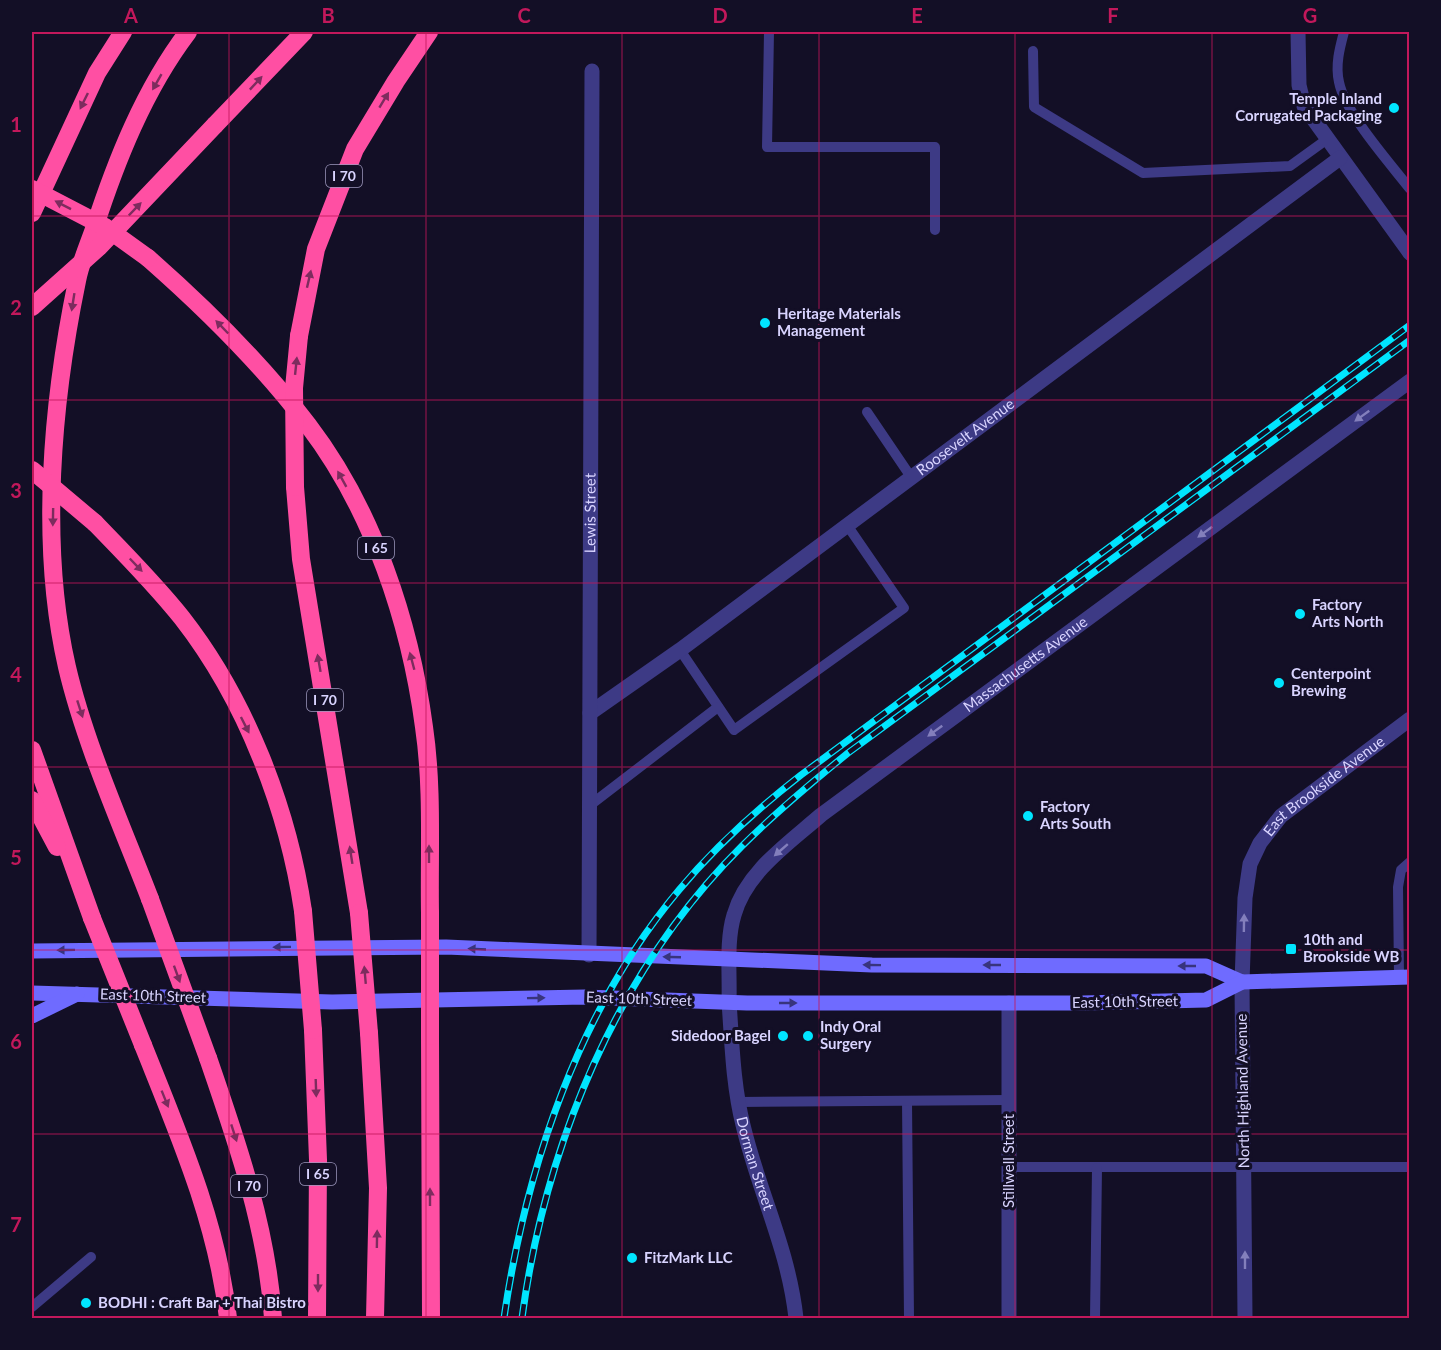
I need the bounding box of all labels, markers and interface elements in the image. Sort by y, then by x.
text: A [123,3,138,27]
text: B [321,3,335,27]
text: C [517,3,531,27]
text: D [712,3,728,27]
text: E [911,3,923,27]
text: F [1107,3,1119,27]
text: G [1303,3,1317,27]
one-way arrow [153,73,163,90]
one-way arrow [248,76,262,90]
place label: Temple Inland Corrugated Packaging [1235,89,1382,124]
one-way arrow [379,91,389,108]
one-way arrow [79,92,88,109]
marker: Temple Inland Corrugated Packaging [1387,101,1401,115]
text: 1 [10,112,22,136]
road number: I 70 [326,165,362,187]
one-way arrow [55,200,72,209]
one-way arrow [128,202,142,217]
one-way arrow [305,269,314,288]
one-way arrow [69,293,78,312]
text: 2 [10,295,22,319]
place label: Heritage Materials Management [777,304,901,339]
marker: Heritage Materials Management [758,316,772,330]
one-way arrow [215,319,229,334]
one-way arrow [291,357,301,376]
street label: Roosevelt Avenue [912,394,1018,479]
one-way arrow [1355,410,1371,422]
one-way arrow [337,471,347,488]
street label: Lewis Street [580,472,599,553]
text: 3 [10,478,22,502]
one-way arrow [48,507,58,526]
one-way arrow [1198,525,1213,537]
road number: I 65 [358,537,394,559]
one-way arrow [129,557,143,572]
place label: Factory Arts North [1311,595,1383,630]
marker: Factory Arts North [1293,607,1307,621]
street label: Massachusetts Avenue [959,612,1091,715]
one-way arrow [407,651,417,670]
one-way arrow [314,653,323,672]
text: 4 [10,662,22,686]
place label: Centerpoint Brewing [1291,664,1372,699]
marker: Centerpoint Brewing [1272,676,1286,690]
road number: I 70 [307,689,343,711]
one-way arrow [76,700,86,718]
one-way arrow [240,717,250,734]
one-way arrow [927,725,943,737]
street label: East Brookside Avenue [1259,731,1388,839]
place label: Factory Arts South [1039,797,1111,832]
marker: Factory Arts South [1021,809,1035,823]
one-way arrow [774,843,789,856]
text: 5 [10,845,22,869]
one-way arrow [347,845,356,864]
one-way arrow [424,845,434,864]
one-way arrow [1239,914,1249,933]
place label: 10th and Brookside WB [1303,930,1400,965]
one-way arrow [273,942,292,952]
marker: 10th and Brookside WB [1284,942,1298,956]
one-way arrow [467,944,486,954]
one-way arrow [57,946,76,955]
one-way arrow [662,952,681,961]
one-way arrow [862,960,881,970]
one-way arrow [983,960,1002,970]
one-way arrow [1178,961,1197,971]
one-way arrow [173,965,183,983]
one-way arrow [360,965,370,984]
street label: East 10th Street [100,984,207,1006]
street label: East 10th Street [586,987,693,1009]
street label: East 10th Street [1072,991,1179,1011]
one-way arrow [526,993,545,1003]
one-way arrow [778,998,797,1008]
street label: North Highland Avenue [1232,1013,1252,1168]
place label: Indy Oral Surgery [820,1017,881,1052]
place label: Sidedoor Bagel [671,1026,771,1044]
text: 6 [10,1029,22,1053]
marker: Sidedoor Bagel [776,1029,790,1043]
marker: Indy Oral Surgery [801,1029,815,1043]
one-way arrow [311,1079,320,1098]
one-way arrow [160,1091,170,1109]
street label: Stillwell Street [999,1113,1017,1208]
street label: Dorman Street [733,1115,779,1213]
one-way arrow [229,1124,239,1142]
road number: I 65 [300,1163,336,1185]
road number: I 70 [231,1175,267,1197]
one-way arrow [425,1188,435,1207]
text: 7 [10,1212,22,1236]
one-way arrow [372,1230,381,1249]
place label: FitzMark LLC [644,1248,733,1266]
marker: FitzMark LLC [625,1251,639,1265]
one-way arrow [1240,1251,1250,1270]
one-way arrow [313,1274,323,1293]
place label: BODHI : Craft Bar + Thai Bistro [98,1293,306,1311]
marker: BODHI : Craft Bar + Thai Bistro [79,1296,93,1310]

